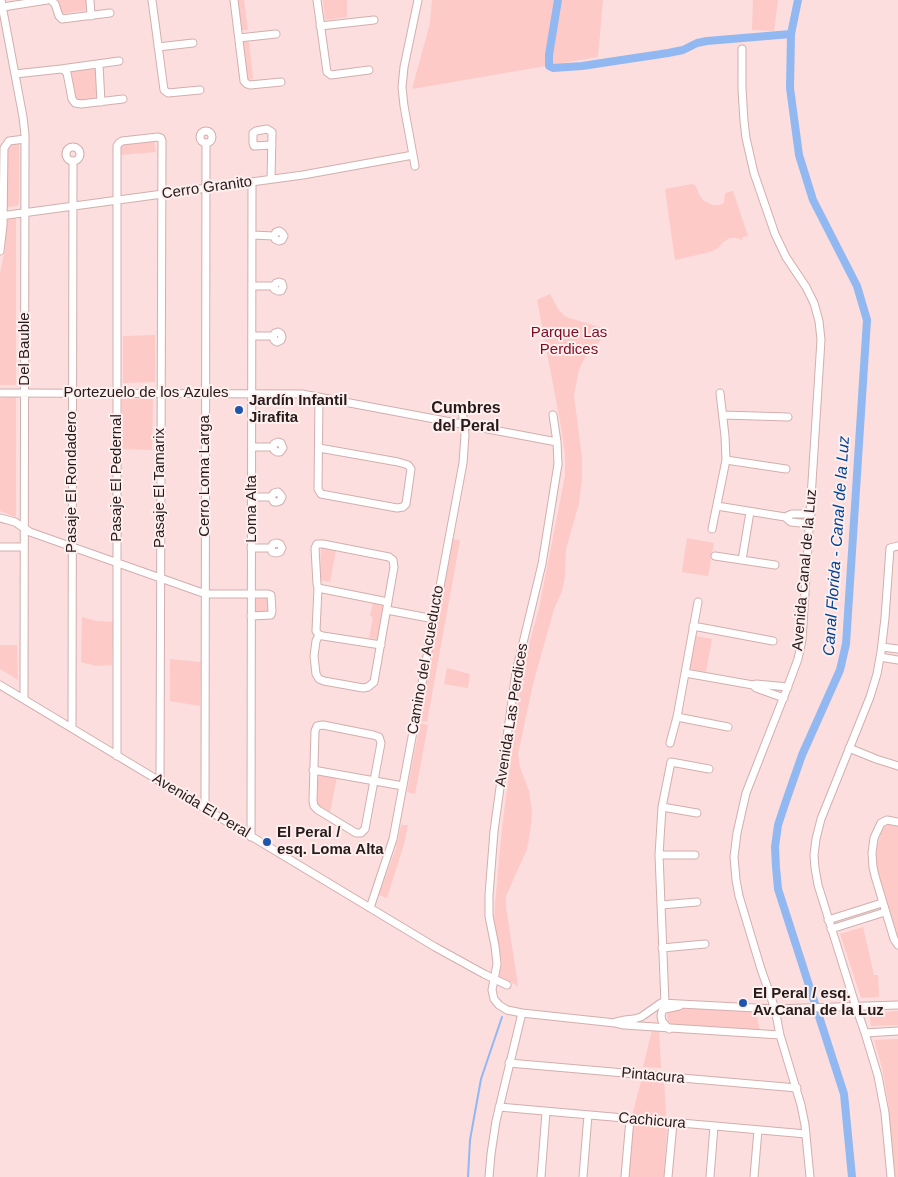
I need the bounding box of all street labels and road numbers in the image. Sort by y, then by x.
street label: Cerro Granito [161,173,253,203]
street label: Del Bauble [16,312,34,386]
street label: Portezuelo de los Azules [63,384,229,402]
street label: Pasaje El Rondadero [63,411,81,553]
street label: Pasaje El Pedernal [108,414,126,542]
street label: Cerro Loma Larga [196,415,214,537]
street label: Pasaje El Tamarix [151,428,169,548]
street label: Loma Alta [243,475,261,543]
street label: Avenida Canal de la Luz [789,488,821,652]
street label: Camino del Acueducto [404,584,448,736]
street label: Avenida Las Perdices [492,642,532,788]
street label: Avenida El Peral [149,770,253,842]
street label: Pintacura [621,1064,685,1088]
street label: Cachicura [618,1109,686,1133]

